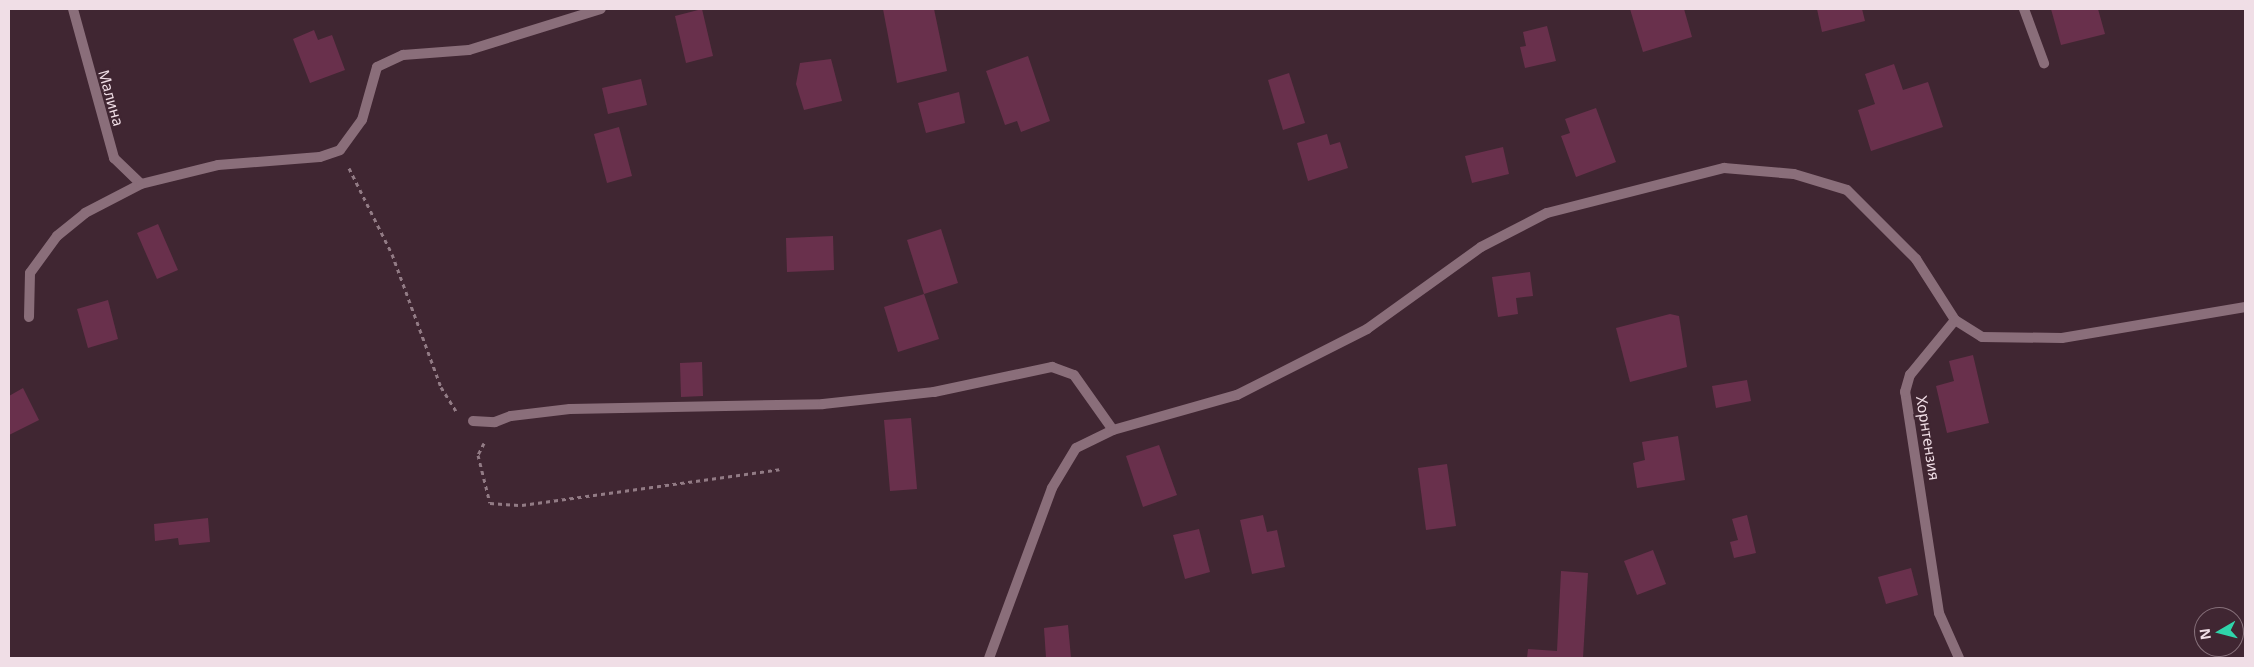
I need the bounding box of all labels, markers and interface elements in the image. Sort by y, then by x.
street label: Малина [94,68,128,128]
street label: Хорнтензия [1912,394,1944,482]
north arrow [2194,607,2244,657]
text: N [2194,627,2215,641]

